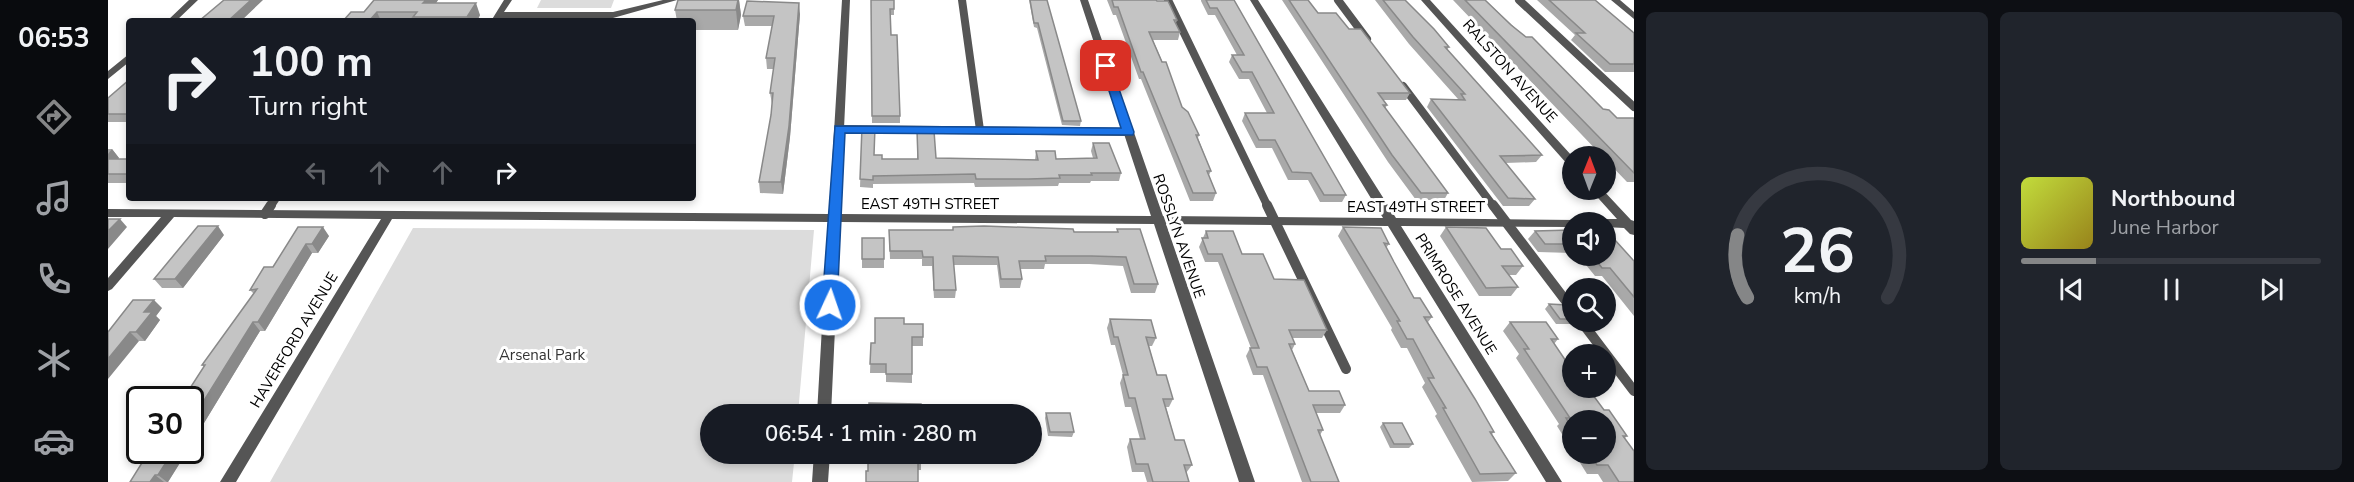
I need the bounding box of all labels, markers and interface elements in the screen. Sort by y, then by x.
street label: RALSTON AVENUE [1458,15,1562,127]
text: 06:53 [18,20,90,57]
text: 100 m [249,34,373,91]
pin [1080,40,1131,91]
icon: right [150,42,228,120]
icon: arrive [1089,49,1122,82]
text: Turn right [249,88,367,125]
icon: directions [33,96,75,138]
north arrow [1562,146,1616,200]
map controls [1562,146,1616,464]
icon: left [300,156,333,189]
icon: ahead [363,156,396,189]
icon: ahead [426,156,459,189]
icon: right [489,156,522,189]
street label: ROSSLYN AVENUE [1148,171,1210,301]
icon: music [33,177,75,219]
text: Northbound [2111,184,2235,214]
street label: EAST 49TH STREET [861,194,999,214]
street label: EAST 49TH STREET [1347,197,1485,217]
text: 26 [1780,209,1854,294]
button: sound [1562,212,1616,266]
text: June Harbor [2111,214,2219,241]
street label: PRIMROSE AVENUE [1411,230,1501,358]
icon: phone [33,258,75,300]
street label: HAVERFORD AVENUE [245,268,343,412]
position arrow [798,273,862,337]
icon: previous [2055,273,2088,306]
icon: pause [2155,273,2188,306]
icon: next [2255,273,2288,306]
button: search [1562,278,1616,332]
text: km/h [1793,281,1841,311]
icon: climate [33,339,75,381]
button: + [1562,344,1616,398]
park label: Arsenal Park [499,345,586,365]
speed limit sign: 30 [126,386,204,464]
button: − [1562,410,1616,464]
text: 06:54 · 1 min · 280 m [765,419,977,449]
icon: car [33,420,75,462]

